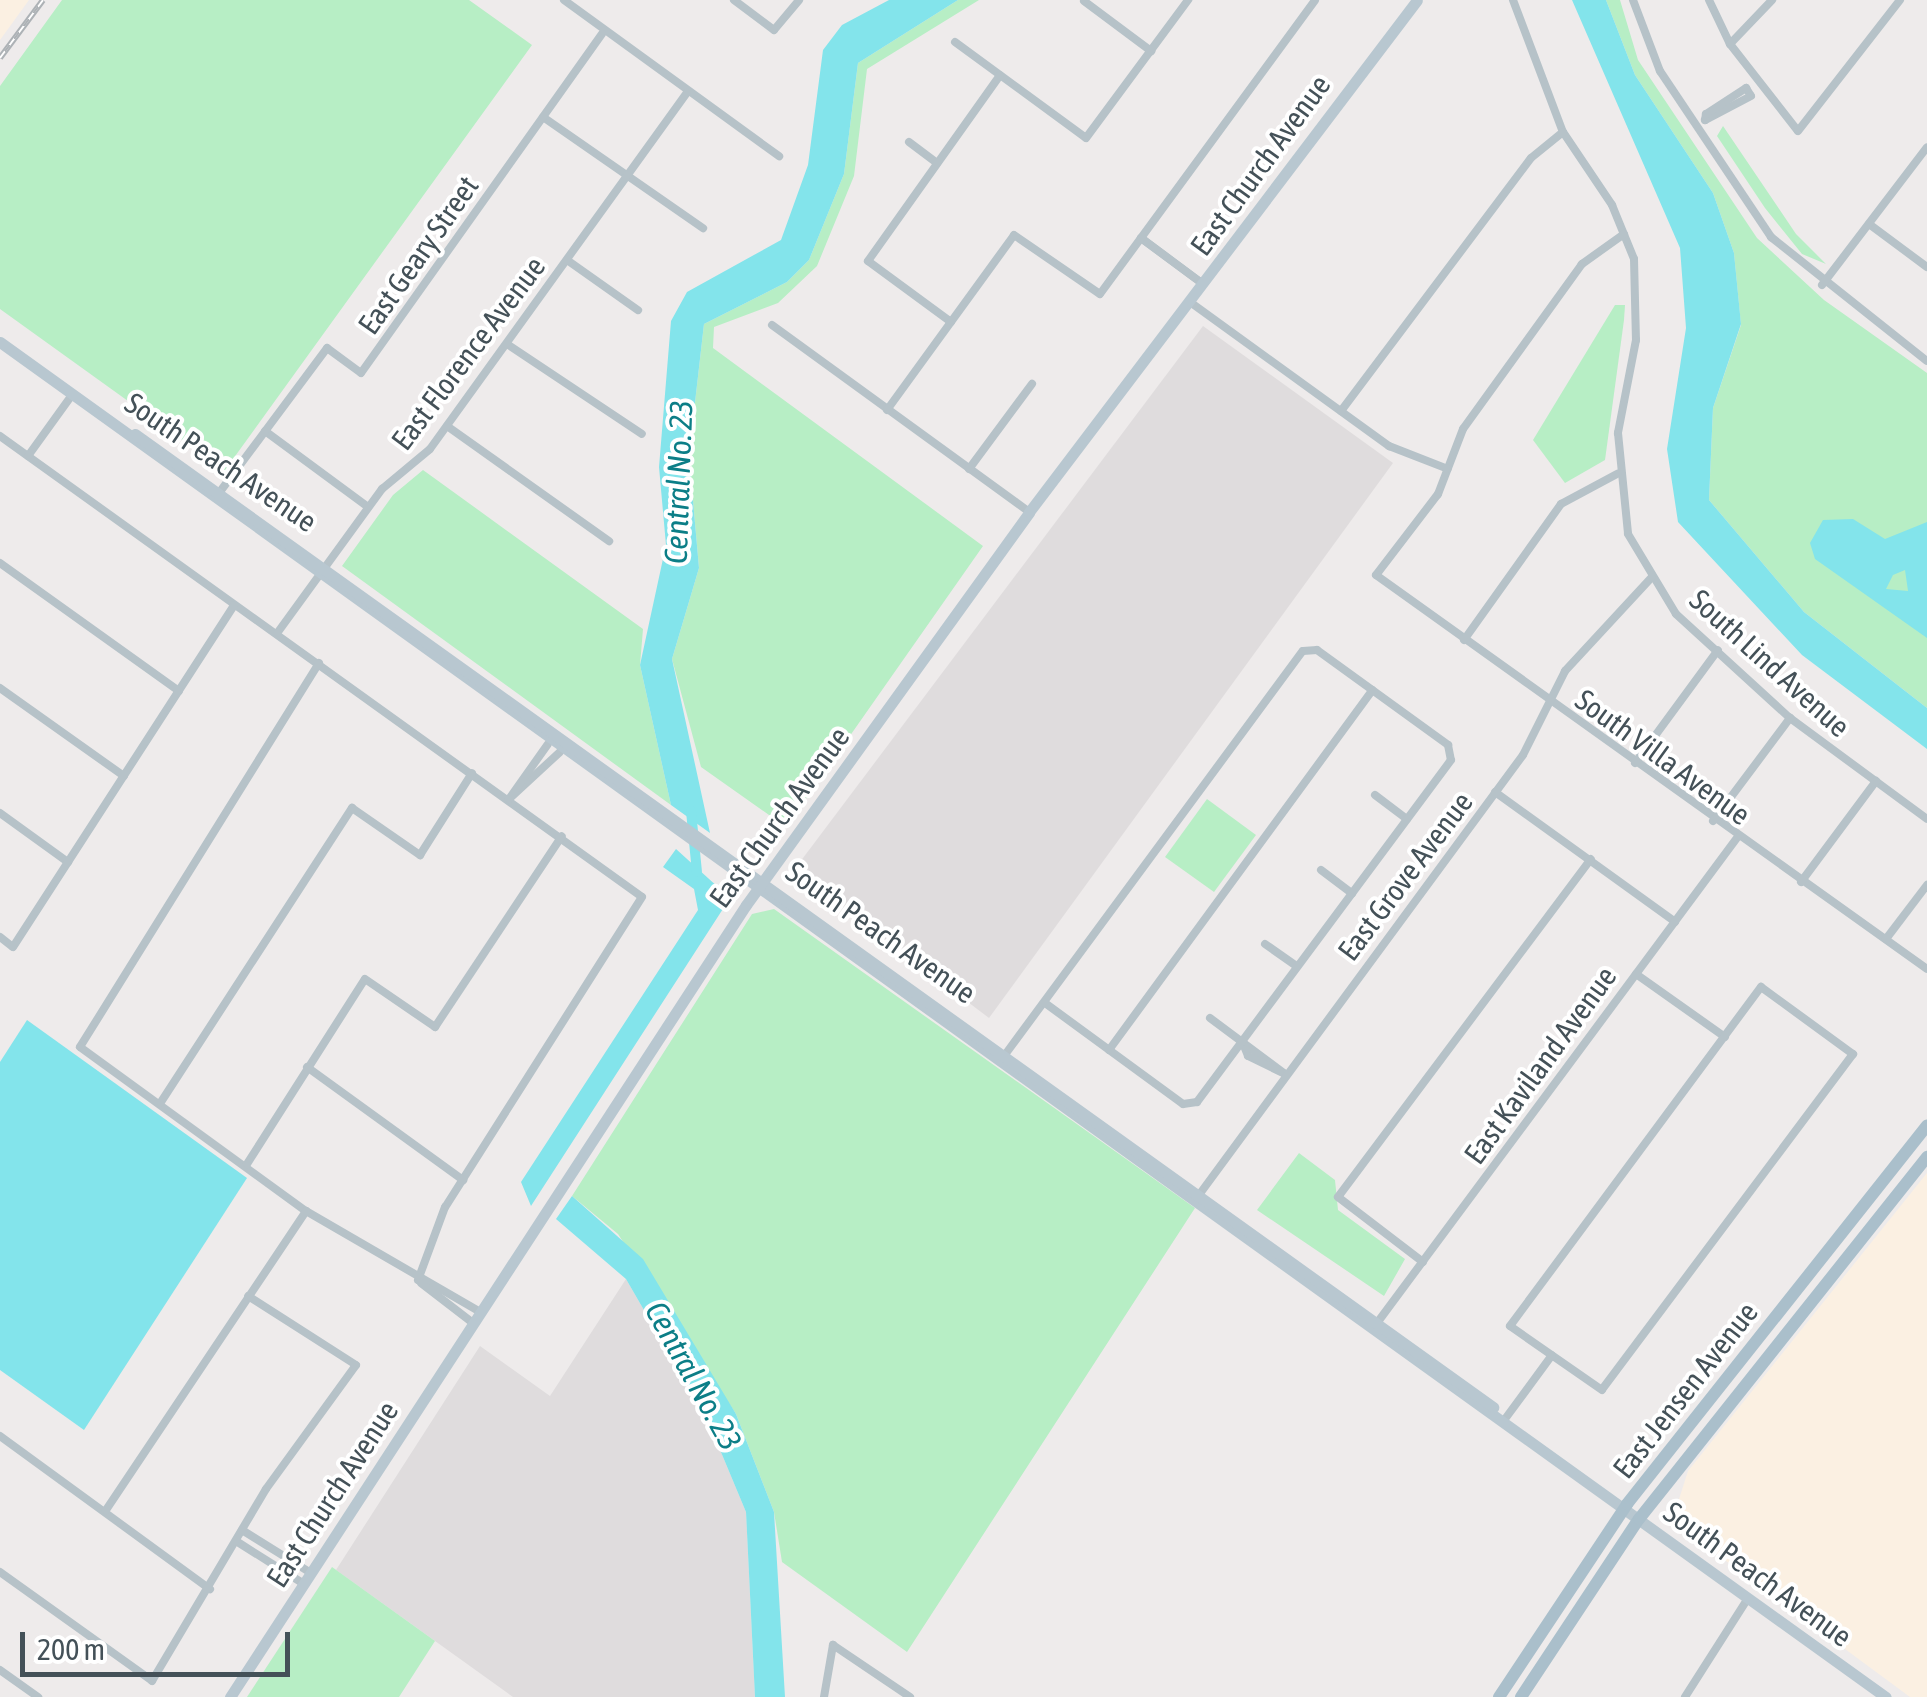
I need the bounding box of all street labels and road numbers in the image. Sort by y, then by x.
street label: East Church Avenue [1182,68,1338,262]
street label: East Geary Street [350,169,486,341]
street label: East Florence Avenue [384,249,552,457]
street label: South Peach Avenue [118,385,324,539]
street label: South Lind Avenue [1683,582,1857,744]
street label: South Villa Avenue [1569,682,1757,832]
street label: East Church Avenue [701,720,857,914]
street label: East Grove Avenue [1330,785,1480,967]
street label: South Peach Avenue [779,853,983,1011]
street label: East Kaviland Avenue [1456,959,1624,1171]
street label: East Jensen Avenue [1605,1295,1765,1485]
street label: East Church Avenue [259,1394,405,1594]
street label: South Peach Avenue [1657,1494,1859,1654]

